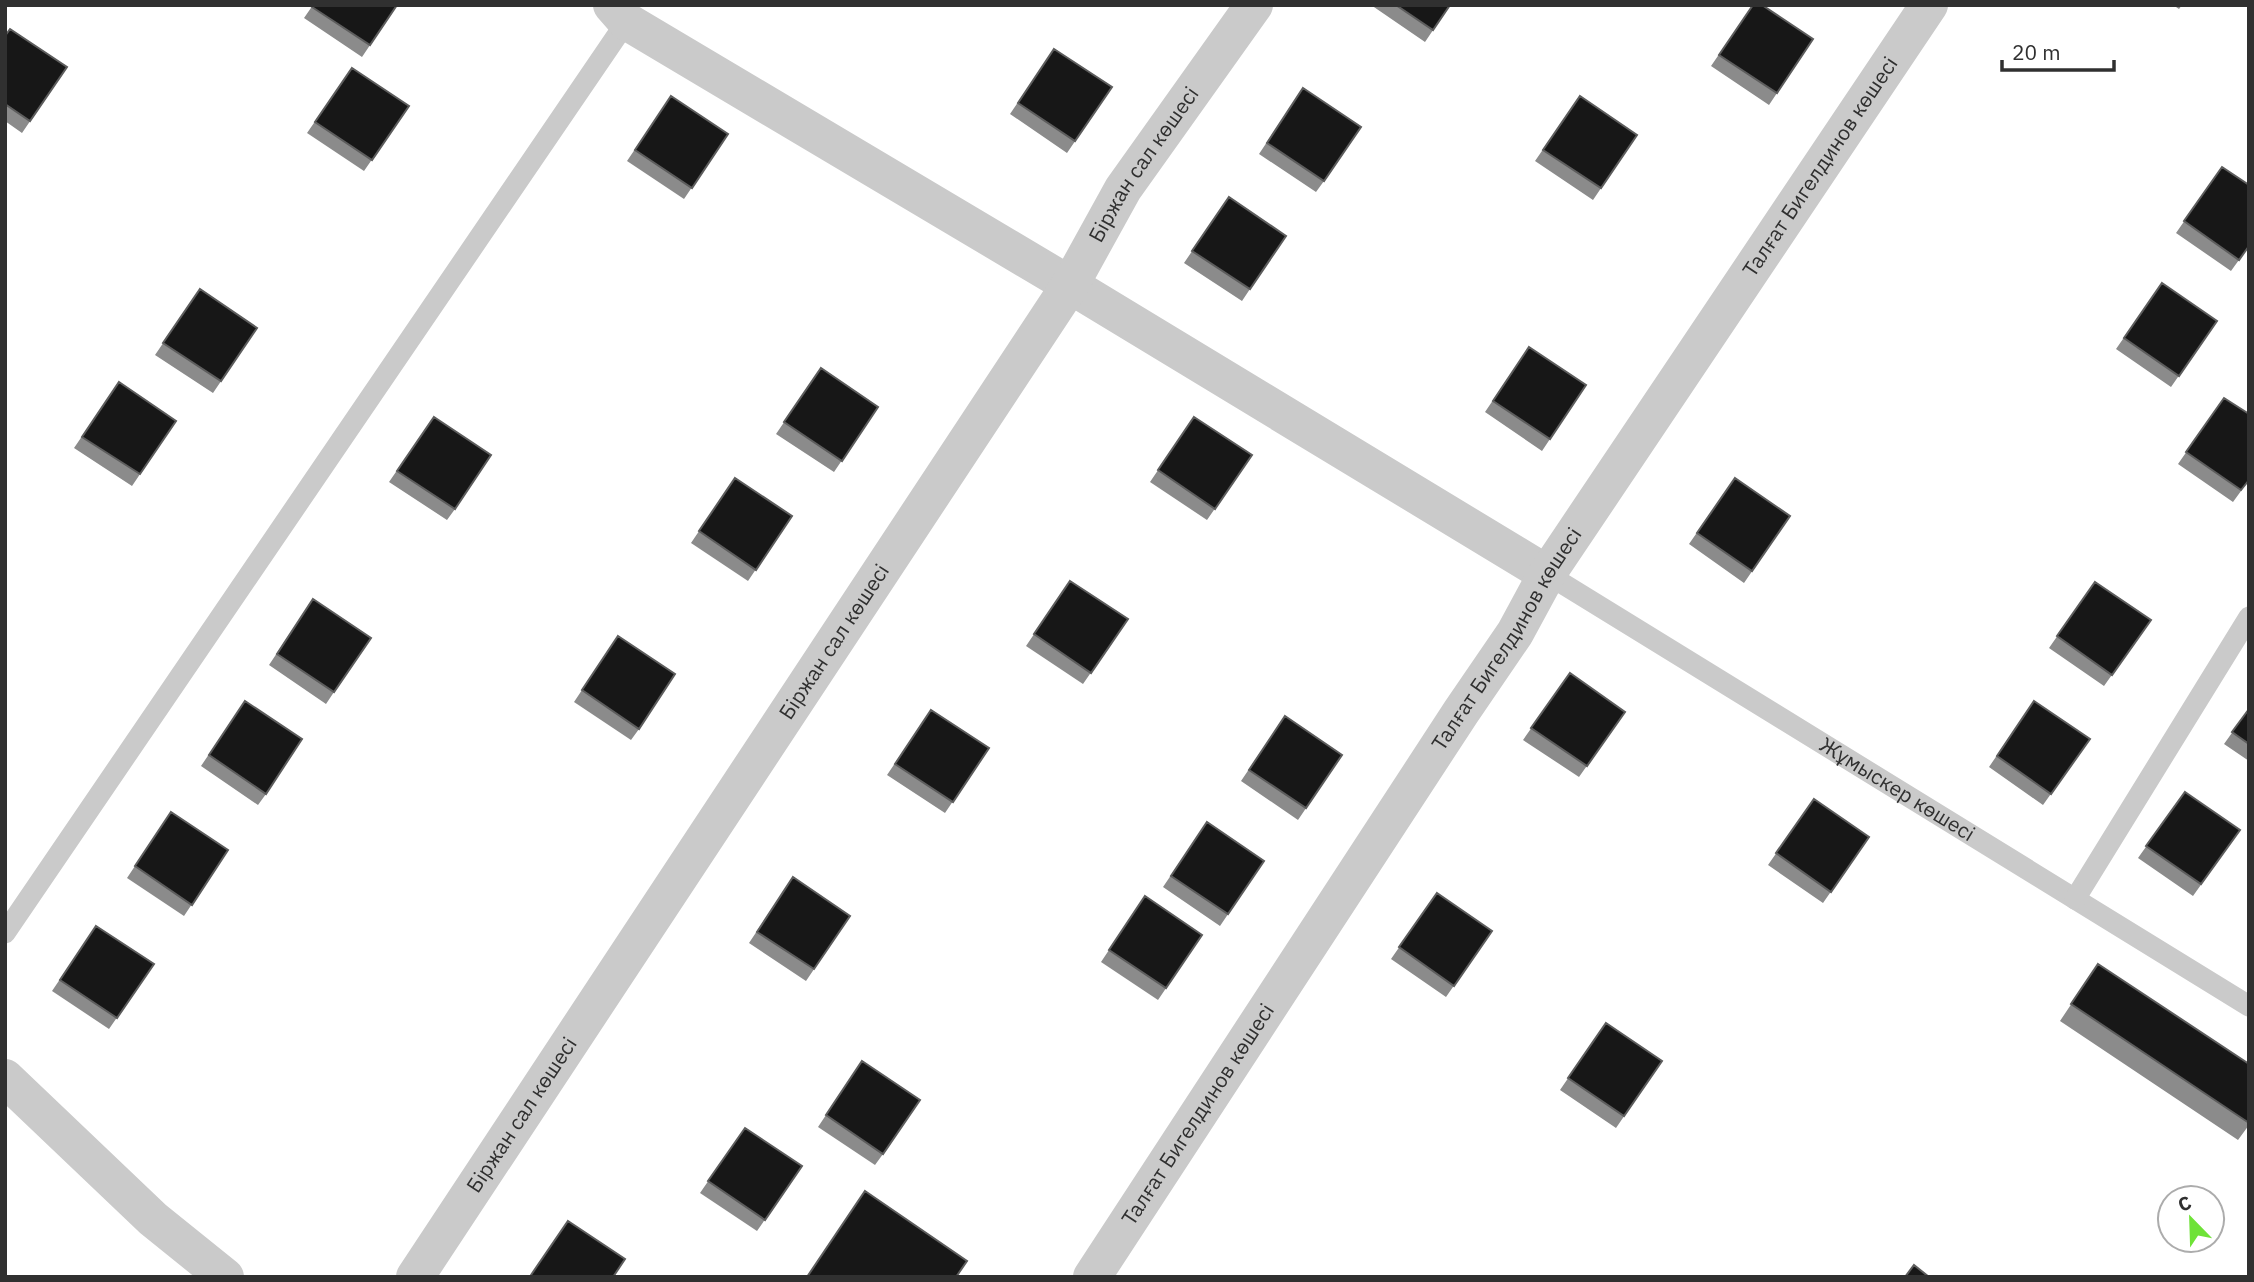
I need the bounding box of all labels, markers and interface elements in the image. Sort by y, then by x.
scale bar [2002,28,2114,72]
text: 20 m [2012,38,2061,66]
street label: Талғат Бигелдинов көшесі [1736,51,1903,282]
street label: Біржан сал көшесі [1081,81,1204,247]
street label: Талғат Бигелдинов көшесі [1425,522,1587,756]
street label: Біржан сал көшесі [772,558,895,725]
street label: Жұмыскер көшесі [1815,730,1981,847]
street label: Талғат Бигелдинов көшесі [1115,998,1280,1230]
street label: Біржан сал көшесі [460,1031,583,1198]
north arrow [2156,1184,2226,1254]
text: С [2174,1190,2195,1217]

